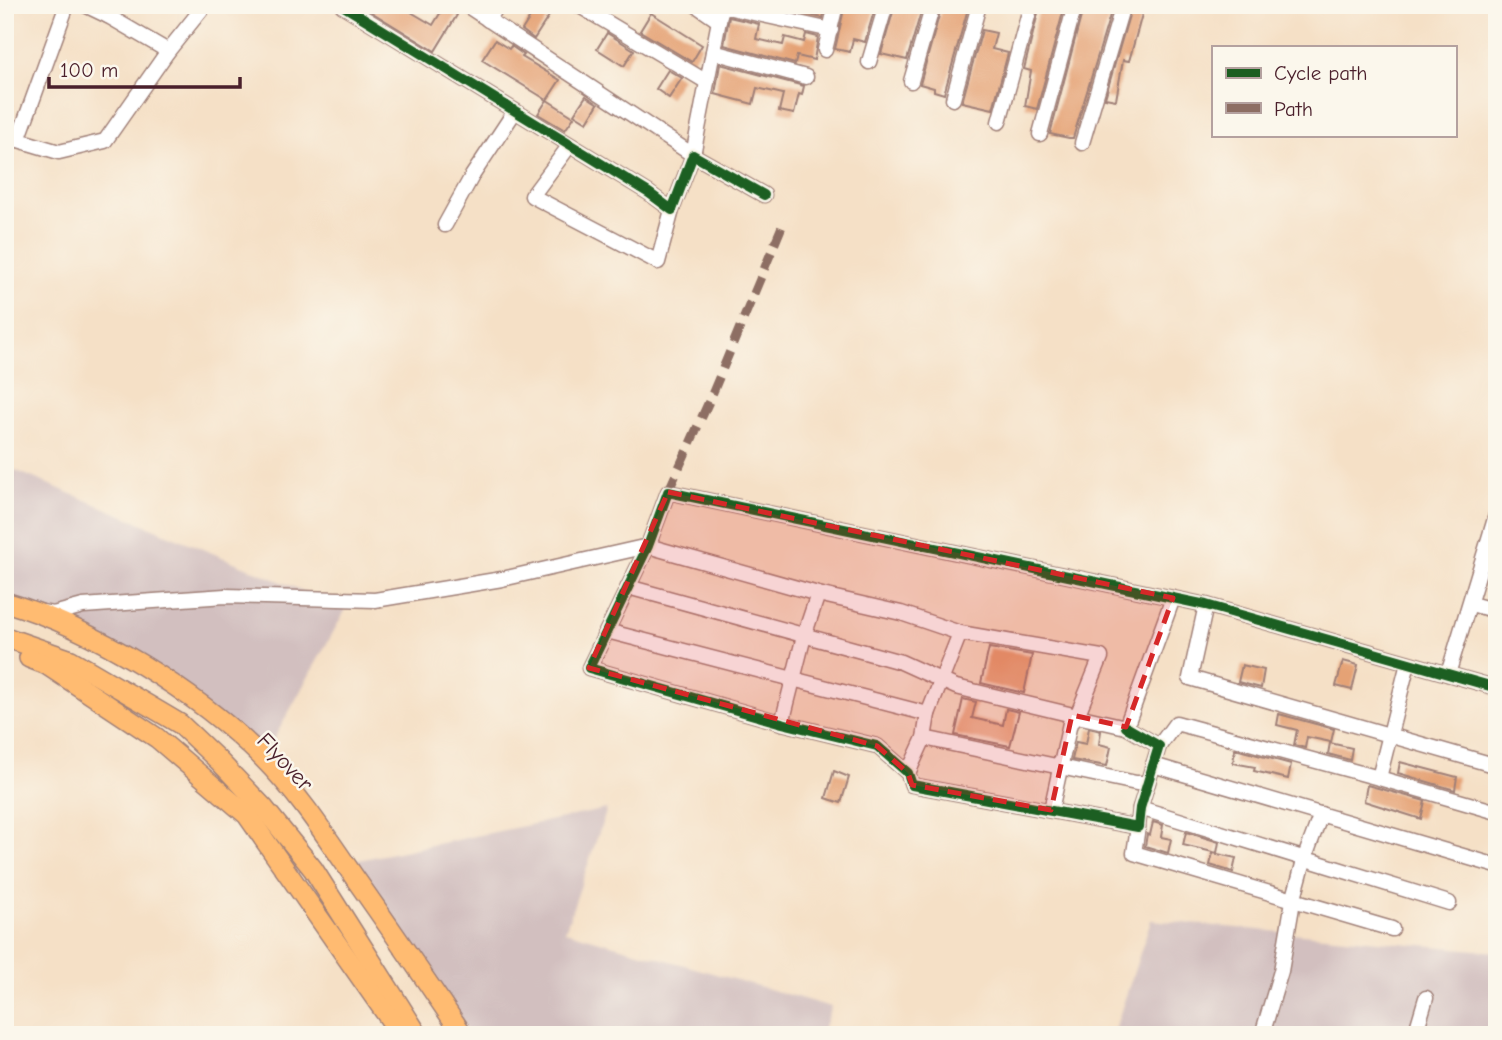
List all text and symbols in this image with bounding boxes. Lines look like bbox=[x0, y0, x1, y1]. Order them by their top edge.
scale bar bbox=[49, 46, 240, 90]
legend bbox=[1212, 46, 1456, 136]
text: 100 m bbox=[60, 58, 118, 82]
text: Cycle path bbox=[1274, 61, 1367, 85]
text: Path bbox=[1274, 97, 1313, 121]
street label: Flyover bbox=[251, 727, 319, 797]

